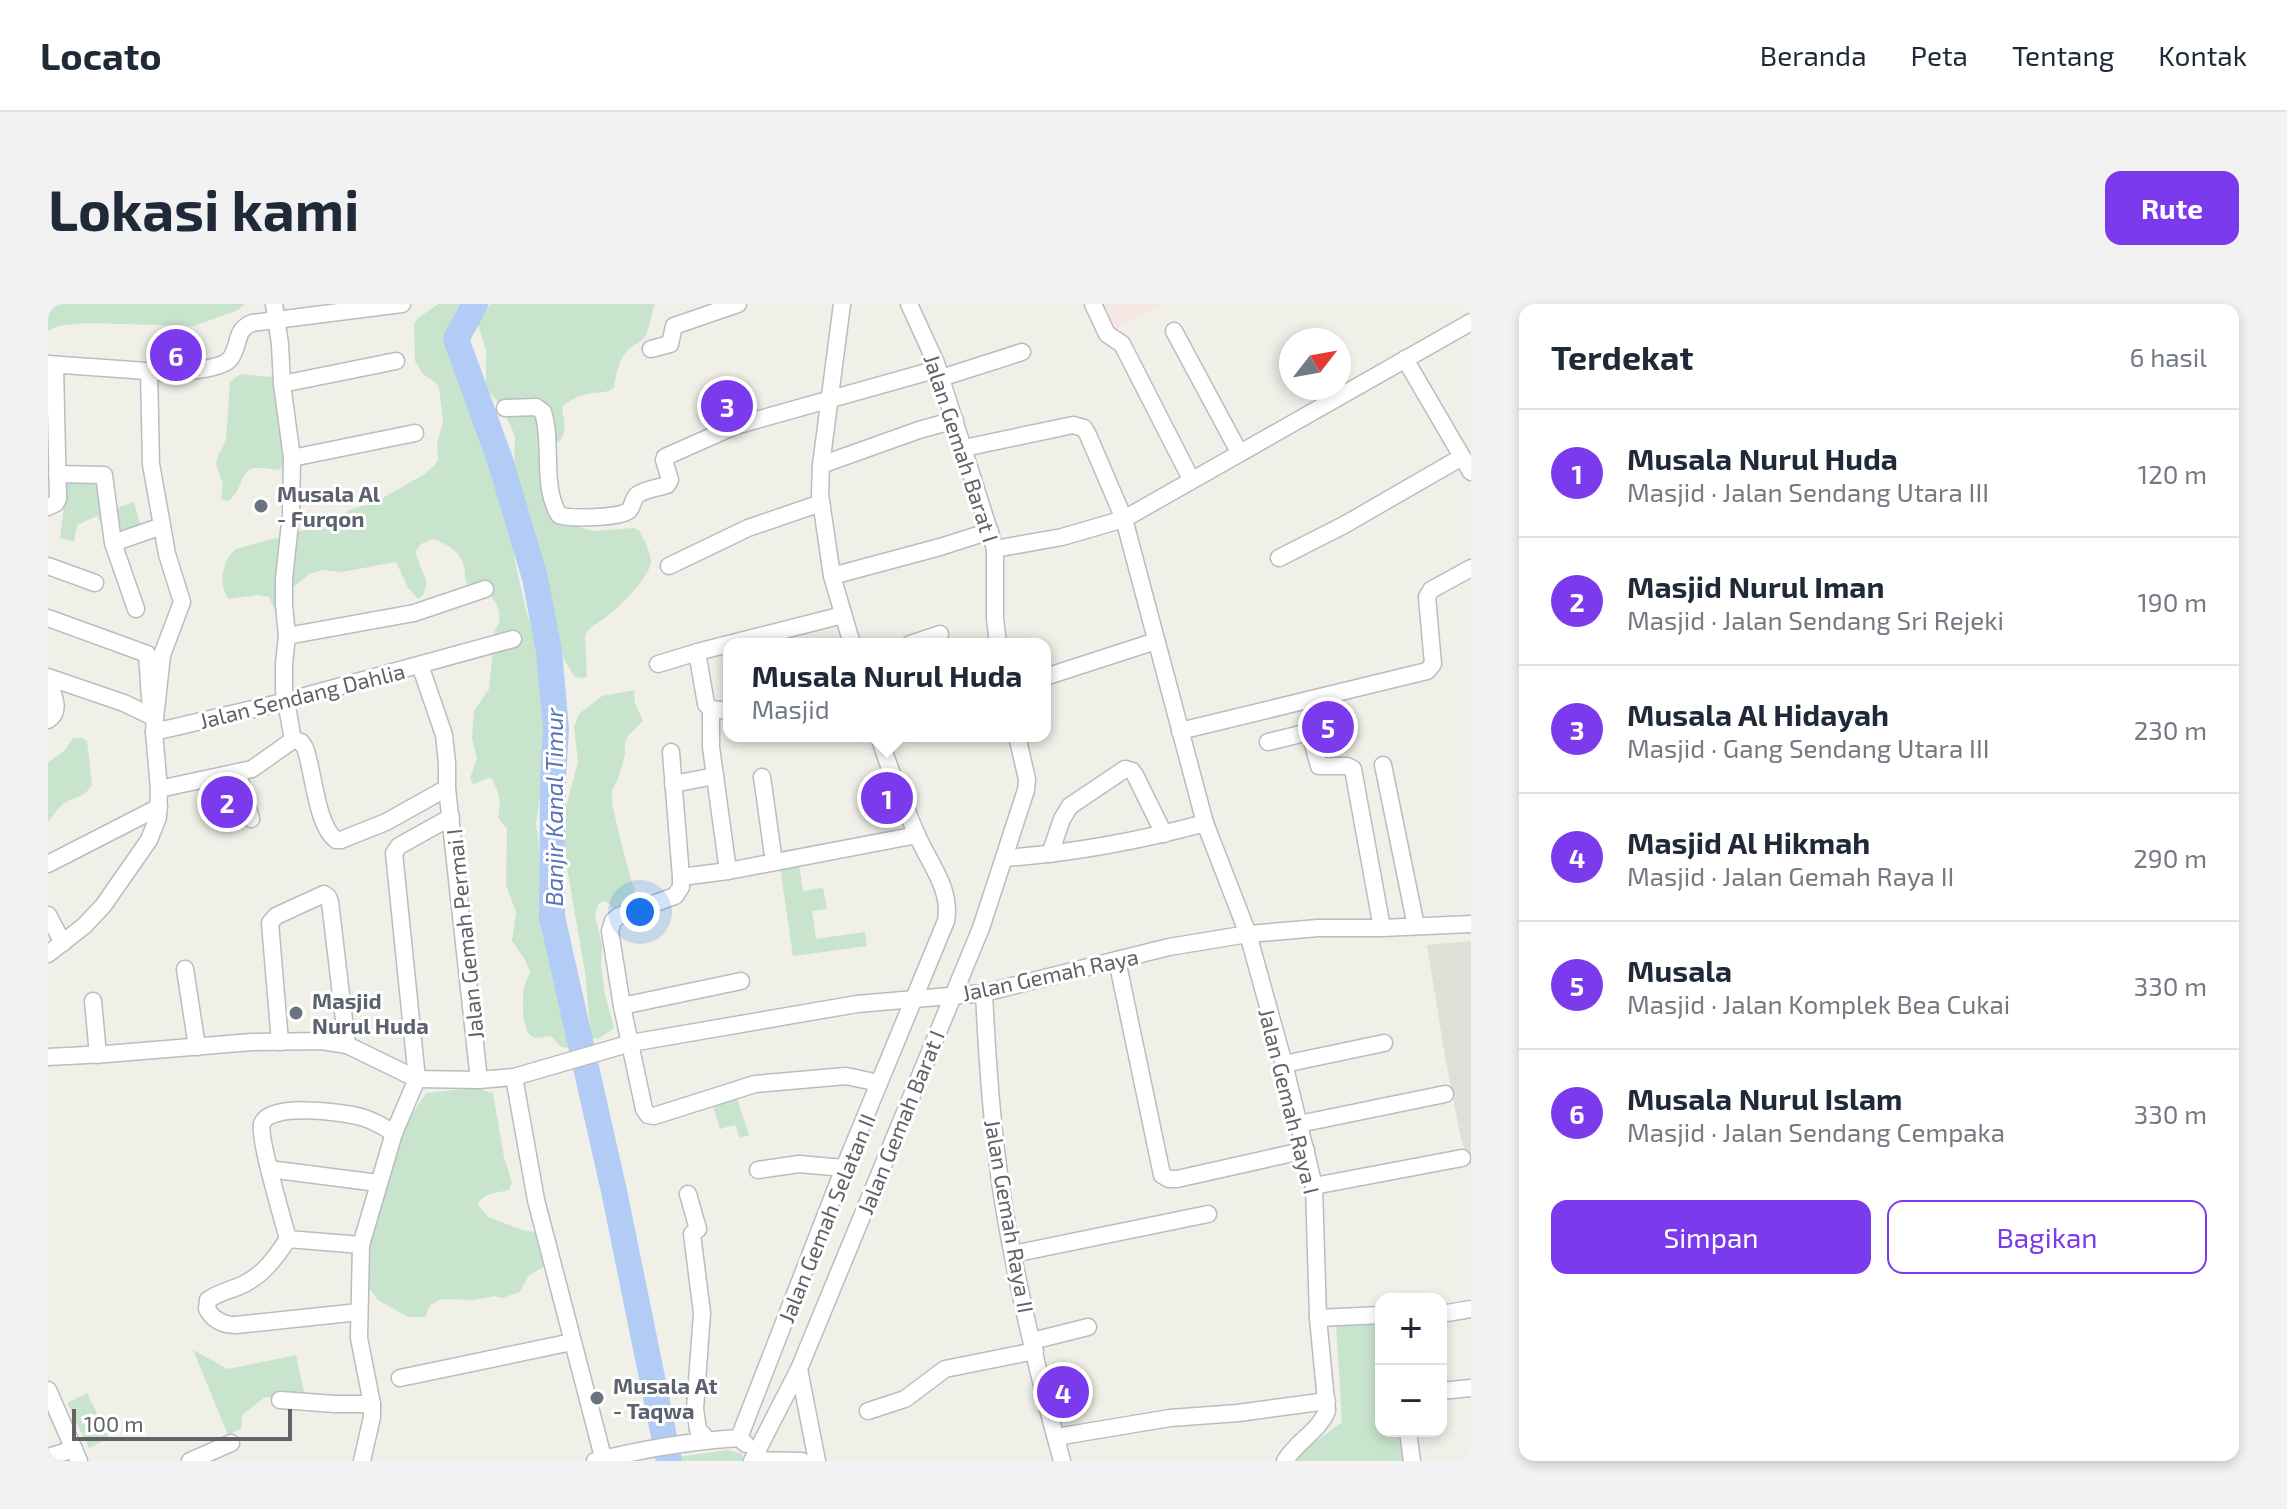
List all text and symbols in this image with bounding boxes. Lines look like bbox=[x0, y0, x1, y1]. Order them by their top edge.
text: Locato bbox=[40, 32, 162, 78]
text: Beranda bbox=[1760, 38, 1867, 72]
text: Peta bbox=[1911, 38, 1968, 72]
text: Tentang bbox=[2012, 38, 2114, 72]
text: Kontak bbox=[2158, 38, 2247, 72]
button: Rute bbox=[2105, 171, 2239, 245]
text: Lokasi kami bbox=[48, 175, 360, 242]
pin: 6 bbox=[150, 325, 202, 385]
north arrow bbox=[1279, 328, 1351, 400]
text: Terdekat bbox=[1551, 336, 1693, 377]
text: 6 hasil bbox=[2130, 341, 2207, 372]
street label: Jalan Gemah Barat I bbox=[919, 351, 1005, 545]
pin: 3 bbox=[701, 376, 753, 436]
text: Musala Nurul Huda bbox=[1627, 440, 1898, 476]
text: 1 bbox=[1571, 458, 1583, 489]
text: 120 m bbox=[2138, 458, 2207, 489]
text: Masjid · Jalan Sendang Utara III bbox=[1627, 476, 1989, 507]
place label: Musala Al - Furqon bbox=[277, 480, 381, 531]
marker: Musala Al - Furqon bbox=[252, 497, 270, 515]
text: Masjid Nurul Iman bbox=[1627, 568, 1885, 604]
text: 2 bbox=[1569, 586, 1585, 617]
text: 190 m bbox=[2138, 586, 2207, 617]
text: Masjid · Jalan Sendang Sri Rejeki bbox=[1627, 604, 2004, 635]
popup bbox=[723, 638, 1051, 742]
street label: Jalan Sendang Dahlia bbox=[196, 657, 408, 733]
text: Musala Nurul Huda bbox=[752, 657, 1022, 693]
text: Masjid bbox=[752, 693, 830, 724]
text: Musala Al Hidayah bbox=[1627, 696, 1889, 732]
pin: 5 bbox=[1302, 697, 1354, 757]
water label: Banjir Kanal Timur bbox=[539, 707, 568, 906]
text: 3 bbox=[1570, 714, 1584, 745]
text: 230 m bbox=[2134, 714, 2207, 745]
text: Masjid · Gang Sendang Utara III bbox=[1627, 732, 1990, 763]
pin: 1 bbox=[861, 768, 913, 828]
pin: 2 bbox=[201, 772, 253, 832]
text: Masjid Al Hikmah bbox=[1627, 824, 1870, 860]
street label: Jalan Gemah Permai I bbox=[440, 827, 488, 1041]
text: 4 bbox=[1569, 842, 1585, 873]
text: 290 m bbox=[2133, 842, 2207, 873]
text: Masjid · Jalan Gemah Raya II bbox=[1627, 860, 1954, 891]
your location bbox=[620, 892, 660, 932]
street label: Jalan Gemah Raya bbox=[959, 943, 1141, 1005]
text: Musala bbox=[1627, 952, 1732, 988]
text: 5 bbox=[1570, 970, 1584, 1001]
text: 330 m bbox=[2134, 970, 2207, 1001]
place label: Masjid Nurul Huda bbox=[312, 987, 429, 1038]
text: Masjid · Jalan Komplek Bea Cukai bbox=[1627, 988, 2010, 1019]
marker: Masjid Nurul Huda bbox=[287, 1004, 305, 1022]
street label: Jalan Gemah Raya I bbox=[1254, 1005, 1326, 1197]
street label: Jalan Gemah Barat I bbox=[851, 1026, 949, 1218]
text: Musala Nurul Islam bbox=[1627, 1080, 1902, 1116]
text: 6 bbox=[1569, 1098, 1585, 1129]
text: 330 m bbox=[2134, 1098, 2207, 1129]
street label: Jalan Gemah Selatan II bbox=[772, 1110, 880, 1326]
text: Masjid · Jalan Sendang Cempaka bbox=[1627, 1116, 2005, 1147]
street label: Jalan Gemah Raya II bbox=[980, 1117, 1040, 1315]
button: Simpan bbox=[1551, 1200, 1871, 1274]
button: Bagikan bbox=[1887, 1200, 2207, 1274]
map controls bbox=[1375, 1293, 1447, 1437]
button: + bbox=[1375, 1293, 1447, 1365]
pin: 4 bbox=[1037, 1362, 1089, 1422]
button: − bbox=[1375, 1365, 1447, 1437]
place label: Musala At - Taqwa bbox=[613, 1372, 717, 1423]
marker: Musala At - Taqwa bbox=[588, 1389, 606, 1407]
scale bar bbox=[72, 1405, 292, 1441]
text: 100 m bbox=[84, 1410, 143, 1436]

